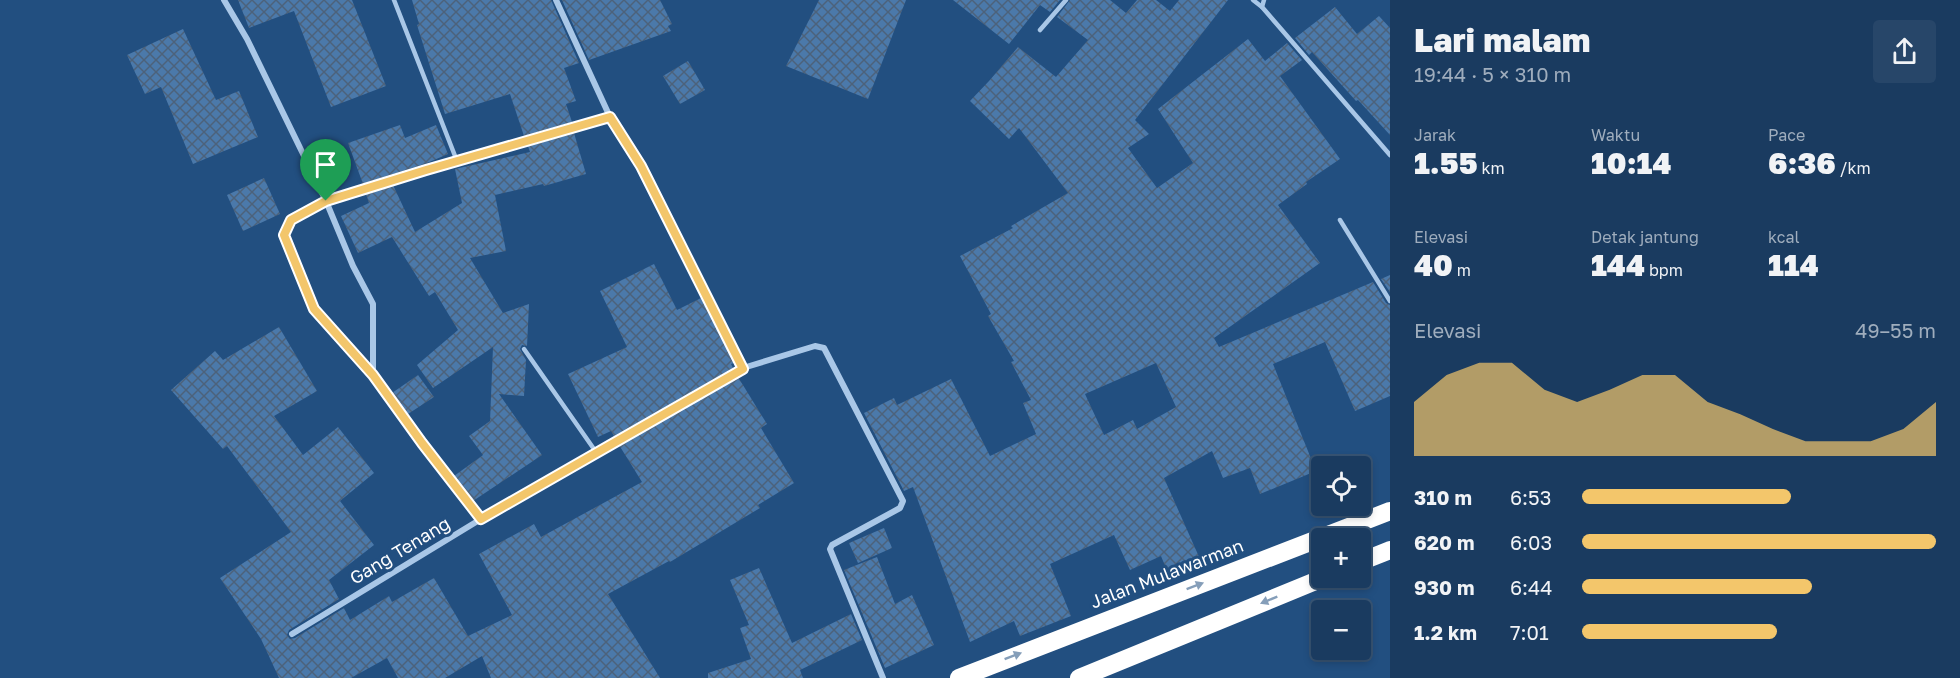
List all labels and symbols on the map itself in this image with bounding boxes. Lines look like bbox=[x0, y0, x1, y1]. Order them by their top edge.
pin bbox=[300, 139, 351, 201]
street label: Gang Tenang bbox=[345, 512, 454, 589]
street label: Jalan Mulawarman bbox=[1087, 534, 1246, 612]
one-way arrow bbox=[1186, 581, 1204, 590]
one-way arrow bbox=[1260, 596, 1278, 605]
one-way arrow bbox=[1004, 651, 1022, 660]

